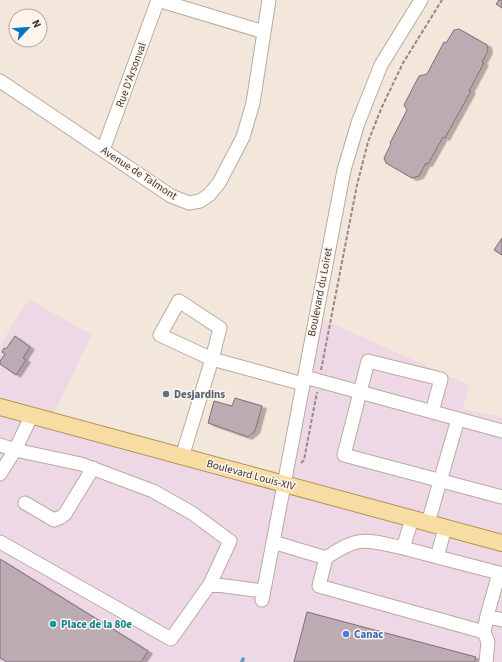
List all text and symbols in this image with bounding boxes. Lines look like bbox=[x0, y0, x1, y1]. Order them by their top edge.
north arrow bbox=[8, 8, 48, 48]
text: N bbox=[28, 17, 45, 30]
street label: Rue D'Arsonval bbox=[112, 40, 150, 110]
street label: Avenue de Talmont bbox=[98, 143, 180, 203]
street label: Boulevard du Loiret bbox=[304, 246, 336, 338]
place label: Desjardins bbox=[174, 387, 225, 402]
marker: Desjardins bbox=[161, 389, 171, 399]
street label: Boulevard Louis-XIV bbox=[205, 456, 297, 494]
place label: Place de la 80e bbox=[61, 617, 132, 632]
marker: Place de la 80e bbox=[48, 619, 58, 629]
place label: Canac bbox=[354, 627, 383, 642]
marker: Canac bbox=[341, 629, 351, 639]

